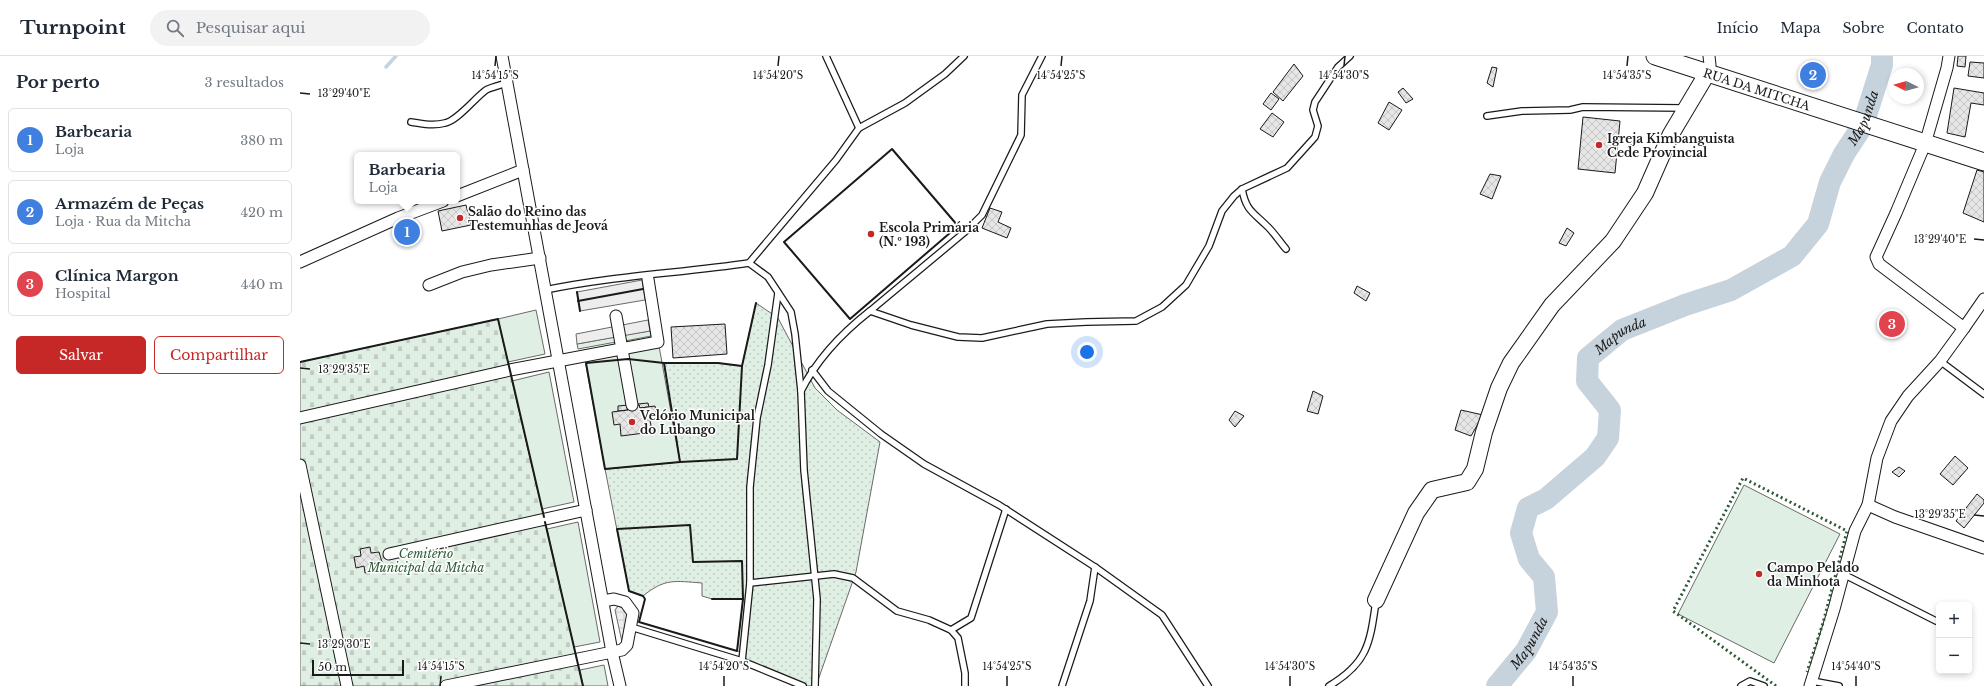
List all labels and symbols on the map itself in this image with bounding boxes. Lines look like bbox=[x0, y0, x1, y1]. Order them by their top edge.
pin: 2 bbox=[1800, 60, 1826, 90]
street label: RUA DA MITCHA bbox=[1702, 65, 1813, 113]
north arrow bbox=[1888, 68, 1924, 104]
text: 14°54'15"S bbox=[471, 69, 519, 82]
text: 14°54'20"S bbox=[753, 69, 803, 82]
text: 14°54'25"S bbox=[1037, 69, 1085, 82]
text: 14°54'30"S bbox=[1319, 69, 1369, 82]
text: 14°54'35"S bbox=[1603, 69, 1651, 82]
text: 13°29'40"E bbox=[318, 87, 370, 100]
water label: Mapunda bbox=[1843, 88, 1882, 149]
place label: Igreja Kimbanguista Cede Provincial bbox=[1607, 131, 1735, 160]
marker: Igreja Kimbanguista Cede Provincial bbox=[1594, 140, 1604, 150]
place label: Salão do Reino das Testemunhas de Jeová bbox=[468, 204, 608, 233]
marker: Salão do Reino das Testemunhas de Jeová bbox=[455, 213, 465, 223]
pin: 1 bbox=[394, 217, 420, 247]
place label: Escola Primária (N.º 193) bbox=[879, 220, 979, 249]
marker: Escola Primária (N.º 193) bbox=[866, 229, 876, 239]
text: 13°29'40"E bbox=[1914, 233, 1966, 246]
pin: 3 bbox=[1879, 309, 1905, 339]
water label: Mapunda bbox=[1590, 313, 1648, 359]
your location bbox=[1077, 342, 1097, 362]
text: 13°29'35"E bbox=[318, 363, 370, 376]
place label: Velório Municipal do Lubango bbox=[639, 408, 756, 437]
marker: Velório Municipal do Lubango bbox=[627, 417, 637, 427]
text: 13°29'35"E bbox=[1914, 508, 1966, 521]
park label: Cemitério Municipal da Mitcha bbox=[367, 546, 484, 575]
place label: Campo Pelado da Minhota bbox=[1767, 560, 1859, 589]
marker: Campo Pelado da Minhota bbox=[1754, 569, 1764, 579]
water label: Mapunda bbox=[1506, 614, 1551, 673]
text: 13°29'30"E bbox=[317, 638, 371, 651]
scale bar bbox=[312, 658, 404, 677]
text: 14°54'15"S bbox=[417, 660, 465, 673]
text: 14°54'20"S bbox=[699, 660, 749, 673]
text: 14°54'25"S bbox=[983, 660, 1031, 673]
text: 14°54'30"S bbox=[1265, 660, 1315, 673]
text: 14°54'35"S bbox=[1549, 660, 1597, 673]
text: 14°54'40"S bbox=[1831, 660, 1881, 673]

